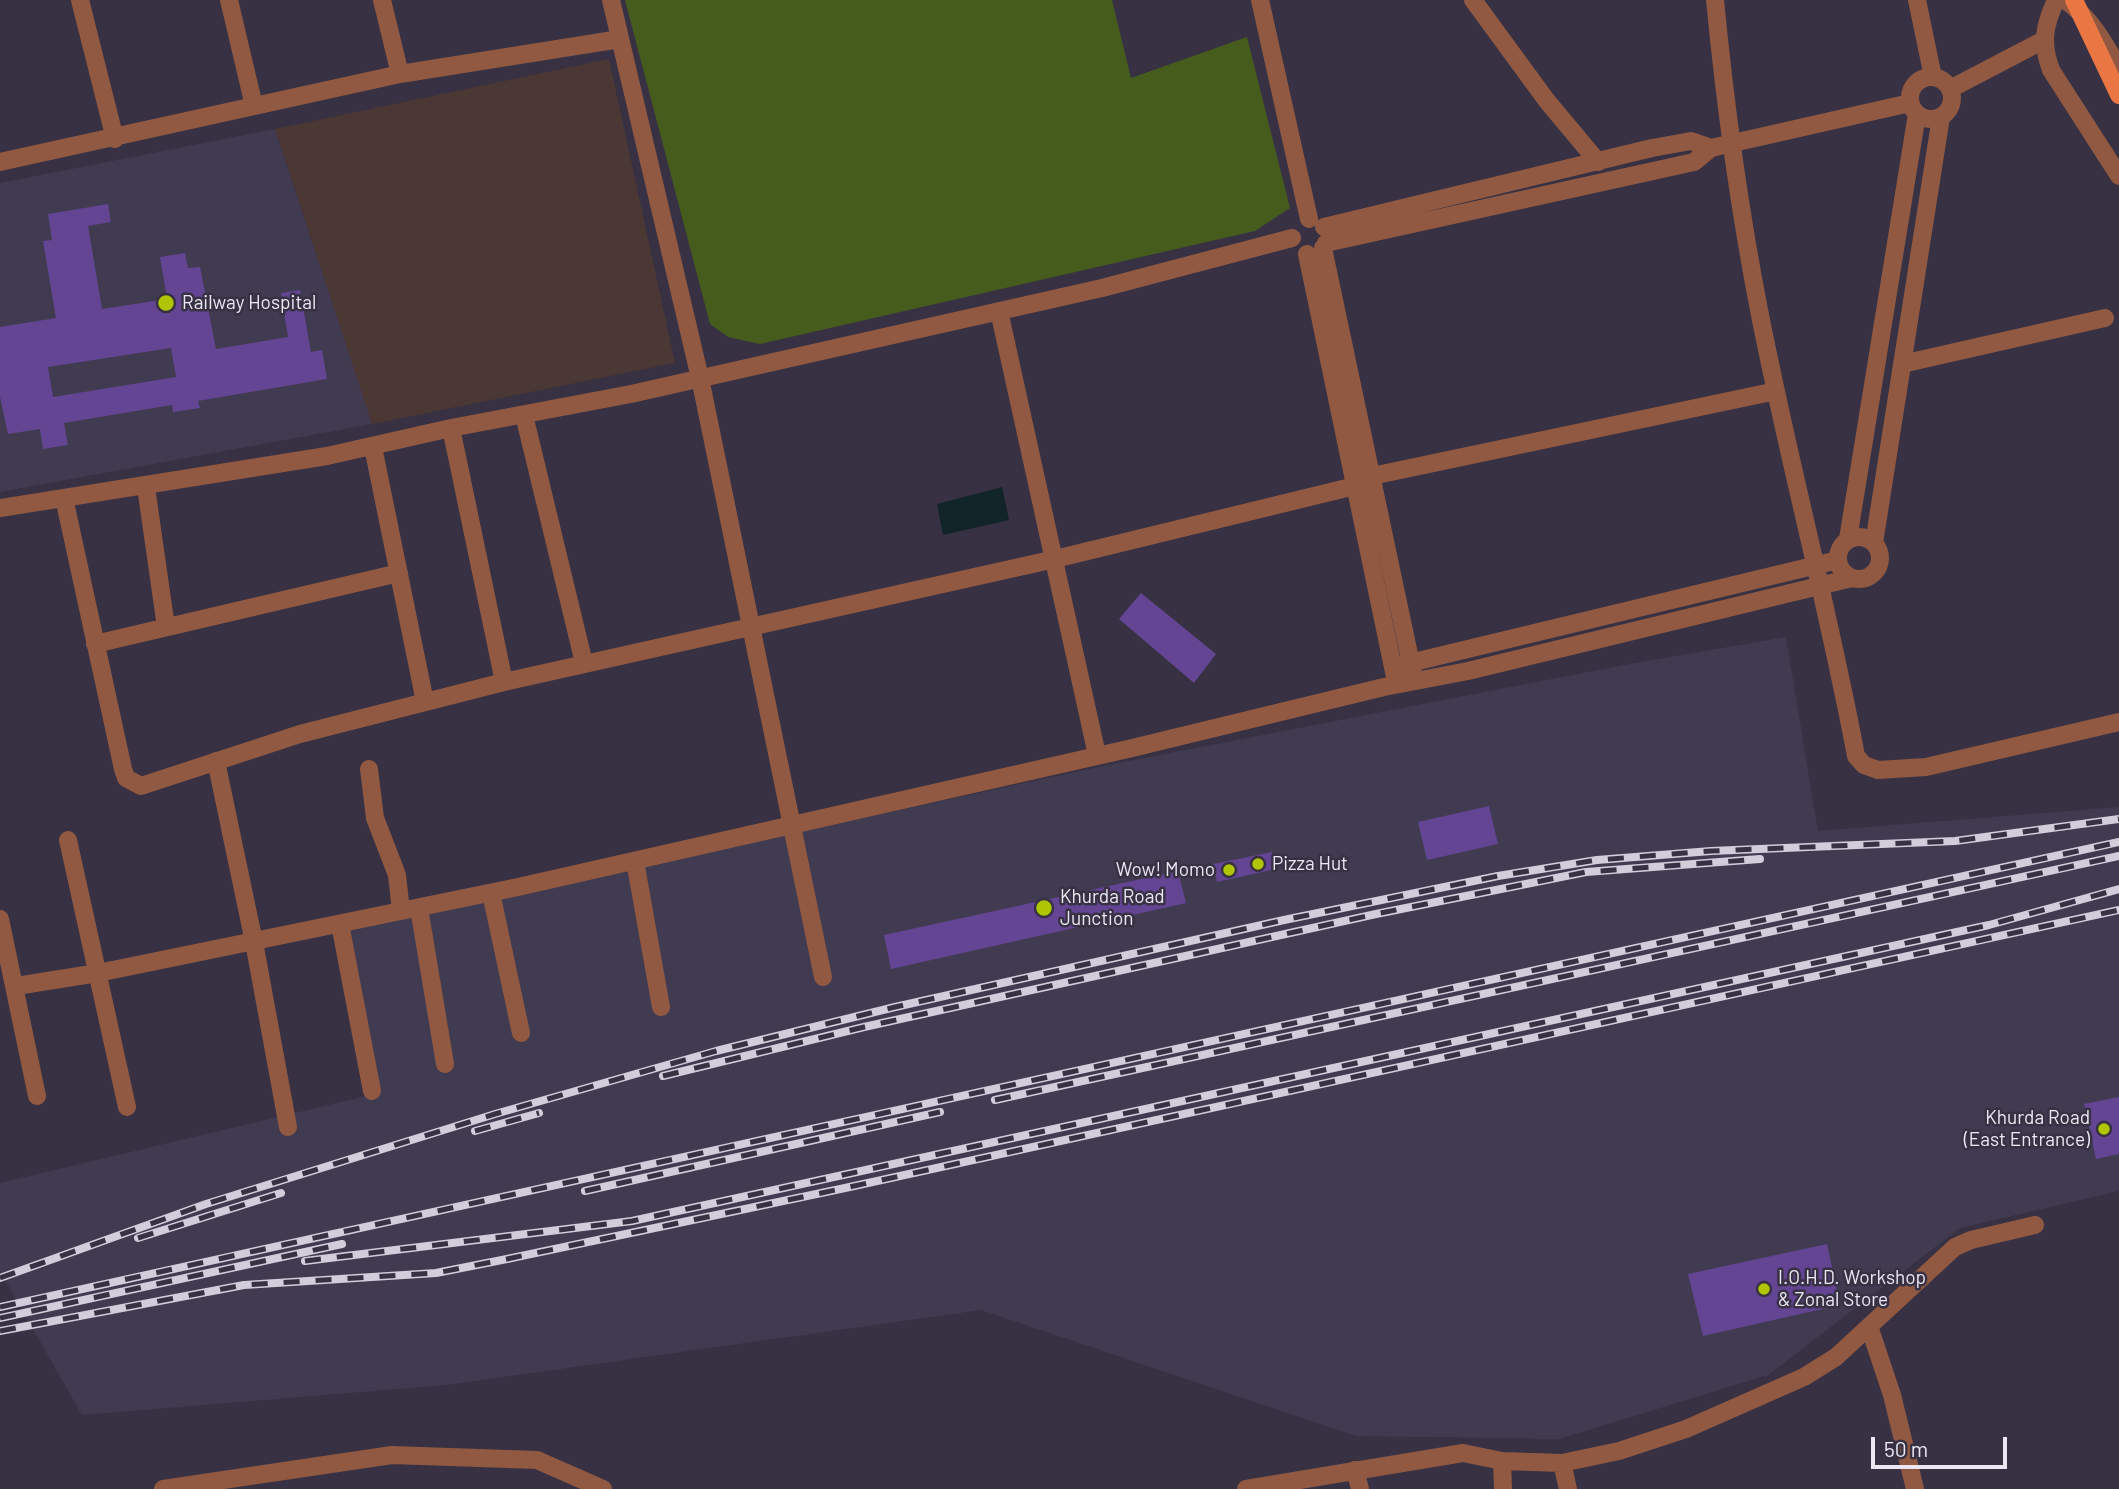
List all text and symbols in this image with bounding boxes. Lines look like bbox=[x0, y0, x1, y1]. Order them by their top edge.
place label: Railway Hospital bbox=[182, 292, 316, 314]
marker: Railway Hospital bbox=[156, 293, 176, 313]
place label: Pizza Hut bbox=[1272, 853, 1348, 875]
marker: Pizza Hut bbox=[1250, 856, 1266, 872]
place label: Wow! Momo bbox=[1116, 859, 1215, 881]
marker: Wow! Momo bbox=[1221, 862, 1237, 878]
place label: Khurda Road Junction bbox=[1060, 886, 1165, 930]
marker: Khurda Road Junction bbox=[1034, 898, 1054, 918]
place label: Khurda Road (East Entrance) bbox=[1964, 1107, 2090, 1151]
marker: Khurda Road (East Entrance) bbox=[2096, 1121, 2112, 1137]
place label: I.O.H.D. Workshop & Zonal Store bbox=[1778, 1267, 1926, 1311]
marker: I.O.H.D. Workshop & Zonal Store bbox=[1756, 1281, 1772, 1297]
scale bar bbox=[1874, 1422, 2010, 1466]
text: 50 m bbox=[1884, 1436, 1928, 1461]

